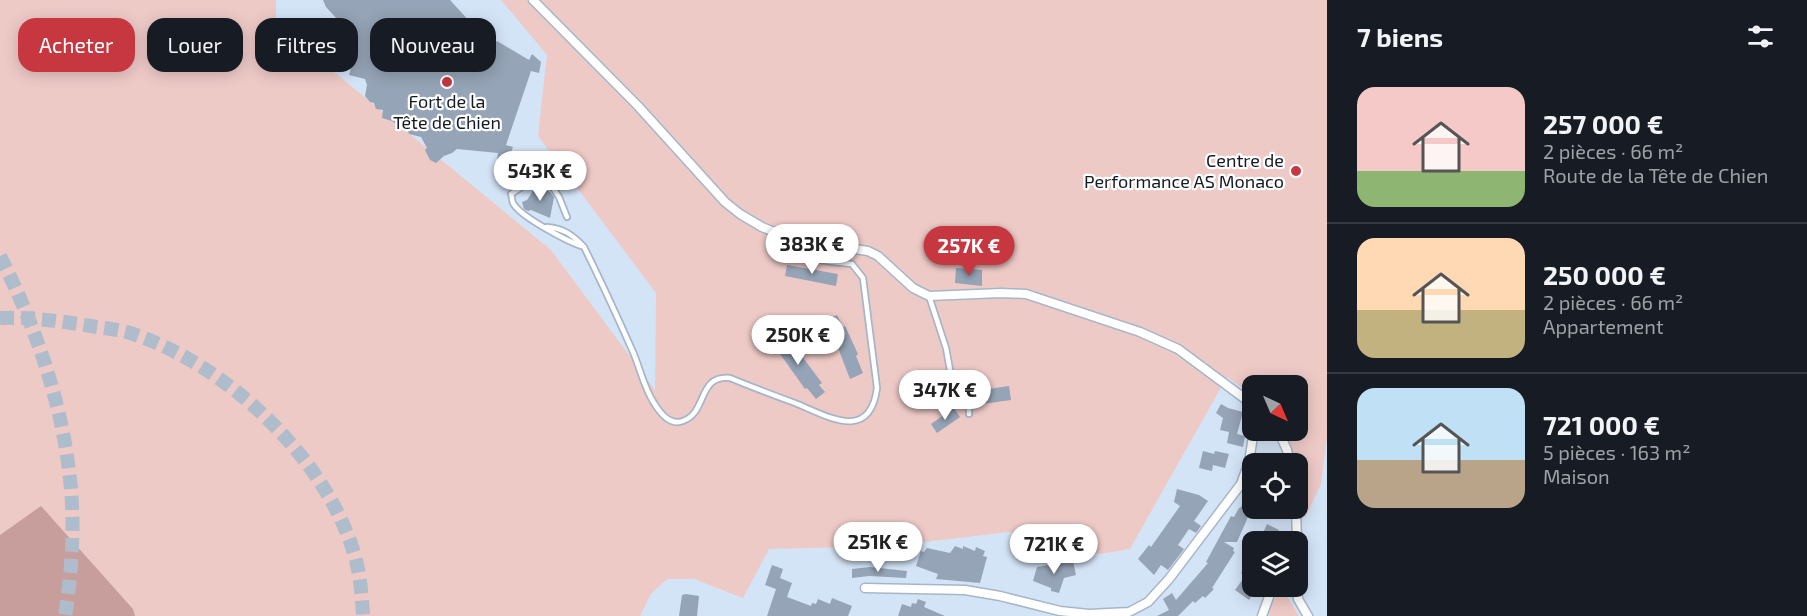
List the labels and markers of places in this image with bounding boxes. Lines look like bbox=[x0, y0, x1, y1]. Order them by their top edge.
marker: Fort de la Tête de Chien bbox=[440, 75, 454, 89]
place label: Fort de la Tête de Chien bbox=[393, 90, 501, 133]
place label: Centre de Performance AS Monaco bbox=[1084, 149, 1284, 192]
pin: 543K € bbox=[491, 151, 589, 202]
marker: Centre de Performance AS Monaco bbox=[1289, 164, 1303, 178]
pin: 383K € bbox=[763, 224, 861, 275]
pin: 257K € bbox=[920, 226, 1018, 277]
pin: 250K € bbox=[749, 315, 847, 366]
pin: 347K € bbox=[896, 370, 994, 421]
pin: 251K € bbox=[829, 522, 927, 573]
pin: 721K € bbox=[1005, 524, 1103, 575]

